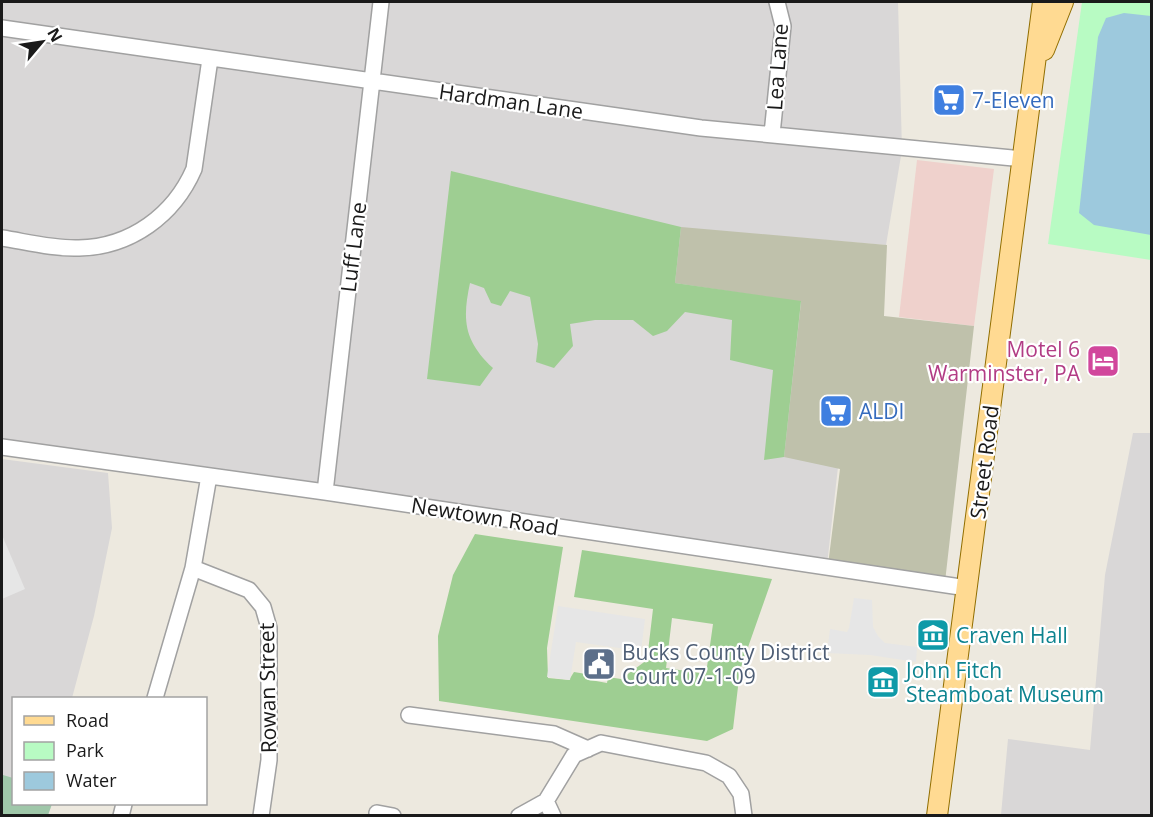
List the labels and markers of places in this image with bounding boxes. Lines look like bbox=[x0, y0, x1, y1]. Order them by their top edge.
supermarket icon: 7-Eleven bbox=[931, 82, 967, 118]
place label: 7-Eleven bbox=[972, 86, 1055, 114]
place label: Motel 6 Warminster, PA bbox=[928, 335, 1081, 387]
hotel icon: Motel 6 Warminster, PA bbox=[1085, 343, 1121, 379]
supermarket icon: ALDI bbox=[818, 393, 854, 429]
place label: ALDI bbox=[859, 397, 904, 425]
museum icon: Craven Hall bbox=[915, 617, 951, 653]
place label: Craven Hall bbox=[956, 621, 1068, 649]
place label: Bucks County District Court 07-1-09 bbox=[622, 638, 830, 690]
public building icon: Bucks County District Court 07-1-09 bbox=[581, 646, 617, 682]
place label: John Fitch Steamboat Museum bbox=[904, 656, 1104, 708]
museum icon: John Fitch Steamboat Museum bbox=[865, 664, 901, 700]

